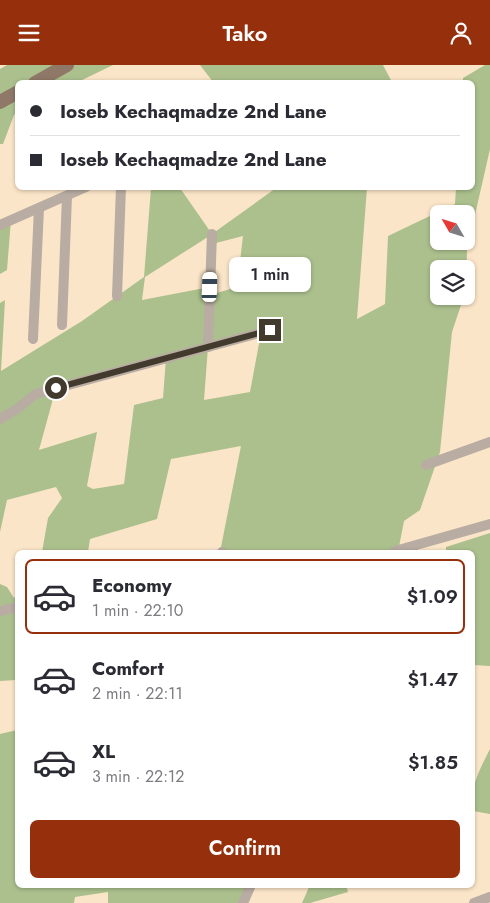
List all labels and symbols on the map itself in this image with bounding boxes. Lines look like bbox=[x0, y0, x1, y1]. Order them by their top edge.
north arrow bbox=[430, 205, 475, 250]
callout: 1 min bbox=[229, 257, 311, 293]
car bbox=[201, 272, 218, 302]
route end bbox=[259, 319, 281, 341]
route start bbox=[45, 377, 67, 399]

